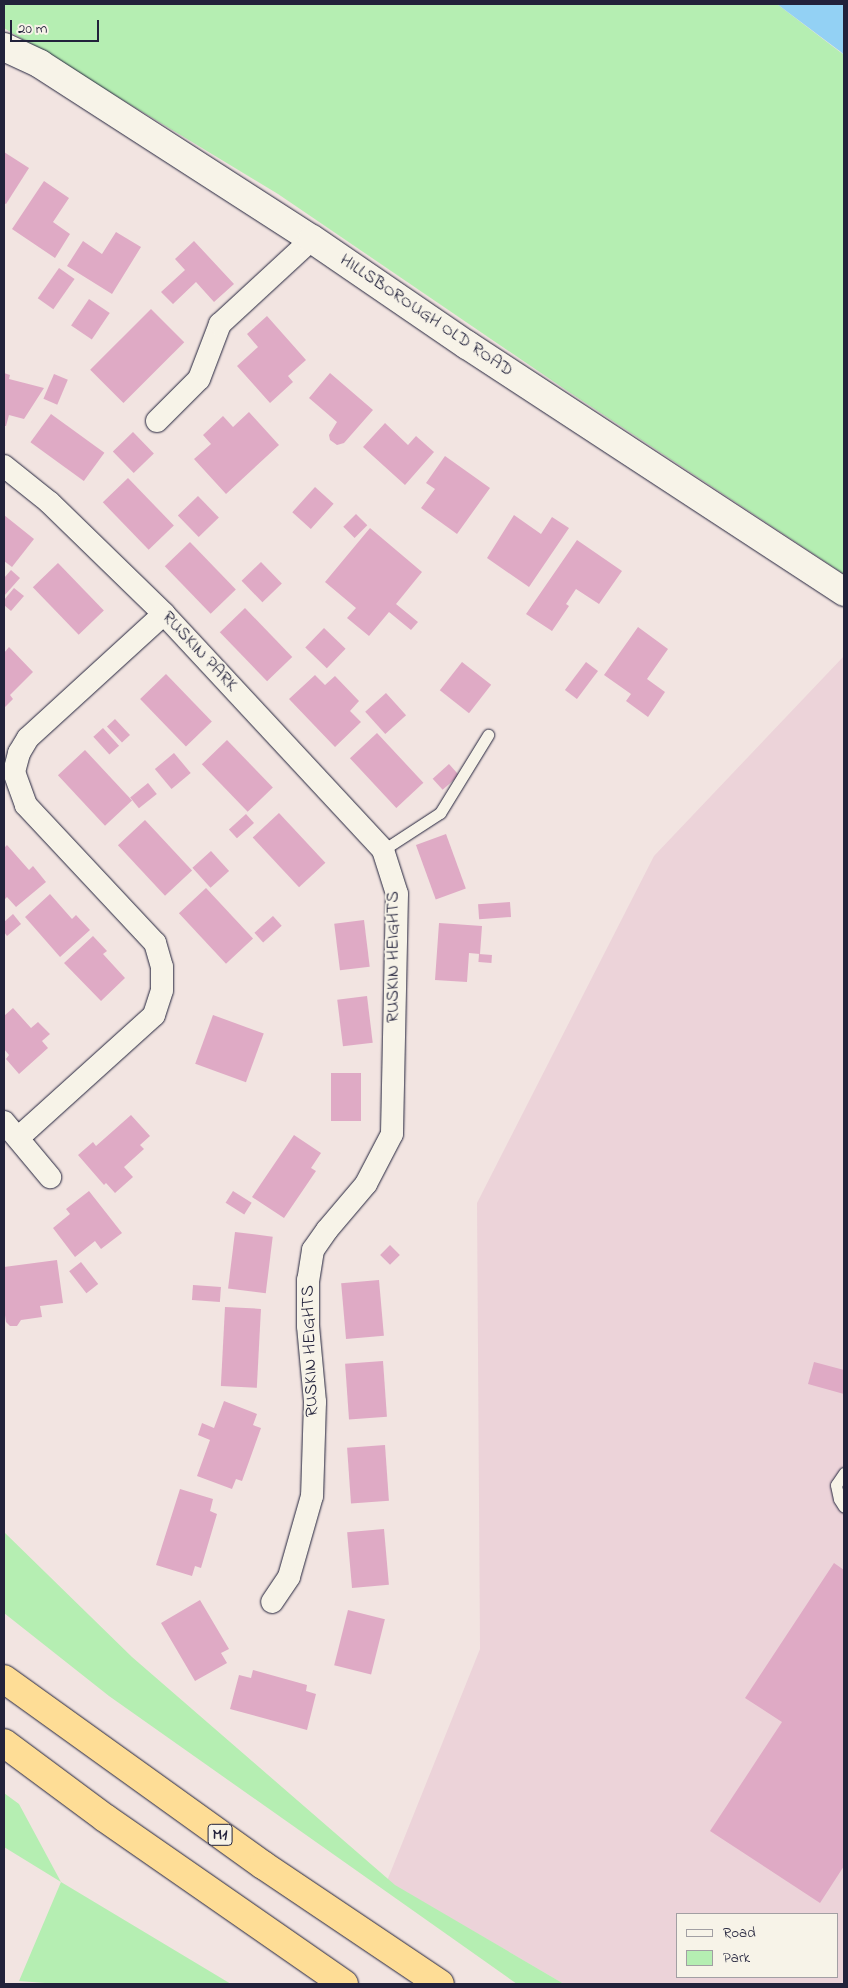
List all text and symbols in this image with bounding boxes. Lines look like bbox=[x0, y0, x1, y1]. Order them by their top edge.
scale bar bbox=[12, 10, 101, 42]
text: 20 m bbox=[18, 18, 47, 40]
street label: HILLSBOROUGH OLD ROAD bbox=[335, 250, 517, 382]
street label: RUSKIN PARK bbox=[156, 607, 242, 697]
street label: RUSKIN HEIGHTS bbox=[383, 891, 405, 1023]
street label: RUSKIN HEIGHTS bbox=[298, 1285, 324, 1417]
road number: M1 bbox=[208, 1822, 232, 1848]
legend bbox=[676, 1913, 838, 1978]
text: Road bbox=[723, 1922, 756, 1944]
text: Park bbox=[723, 1947, 750, 1969]

